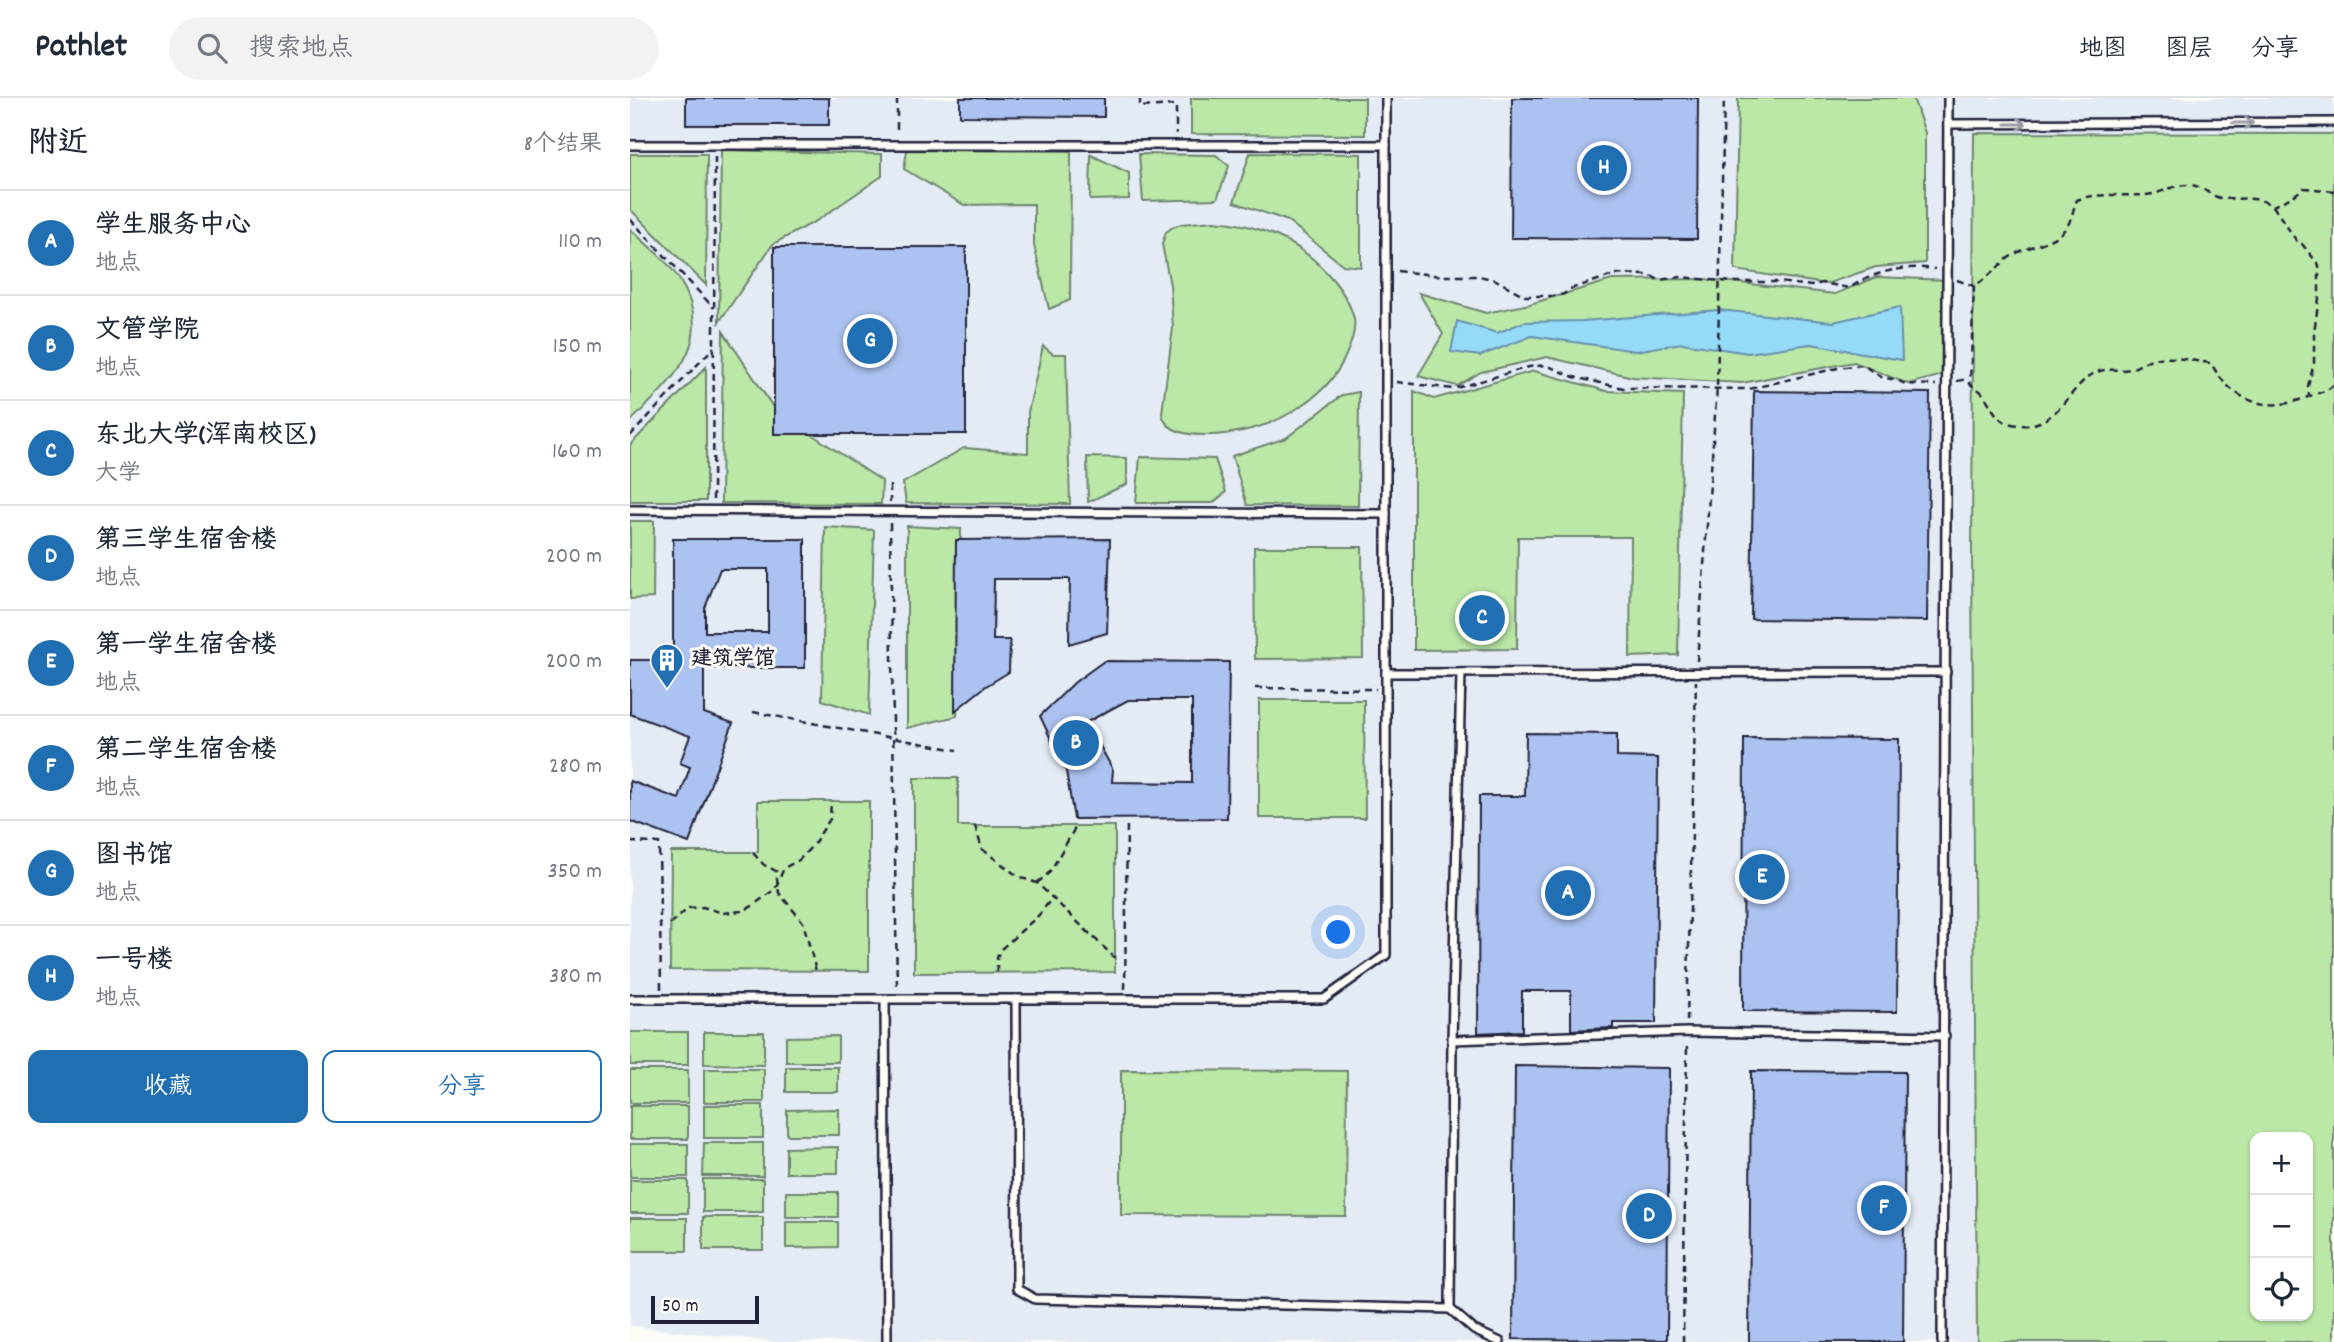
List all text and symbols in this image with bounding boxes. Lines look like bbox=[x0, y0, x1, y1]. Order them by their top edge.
search box bbox=[169, 17, 659, 80]
text: Pathlet bbox=[35, 25, 127, 72]
icon: search bbox=[193, 29, 231, 67]
text: 搜索地点 bbox=[249, 31, 353, 68]
text: 地图 bbox=[2079, 33, 2127, 67]
text: 图层 bbox=[2165, 33, 2213, 67]
text: 分享 bbox=[2251, 33, 2299, 67]
one-way arrow bbox=[2232, 116, 2255, 130]
one-way arrow bbox=[2004, 117, 2027, 131]
text: 附近 bbox=[28, 124, 88, 167]
text: 8个结果 bbox=[524, 129, 602, 162]
pin: H bbox=[1581, 142, 1627, 194]
text: 学生服务中心 bbox=[95, 208, 251, 245]
text: A bbox=[45, 226, 57, 259]
text: 110 m bbox=[558, 226, 602, 259]
text: 地点 bbox=[95, 248, 141, 281]
text: 文管学院 bbox=[95, 313, 199, 350]
pin: G bbox=[847, 315, 893, 367]
text: B bbox=[46, 331, 56, 364]
text: 150 m bbox=[553, 331, 602, 364]
text: 地点 bbox=[95, 353, 141, 386]
text: 东北大学(浑南校区) bbox=[95, 418, 316, 455]
text: C bbox=[45, 436, 57, 469]
text: 160 m bbox=[552, 436, 602, 469]
text: 大学 bbox=[95, 458, 141, 491]
text: 第三学生宿舍楼 bbox=[95, 523, 277, 560]
text: D bbox=[45, 541, 57, 574]
text: 200 m bbox=[546, 541, 602, 574]
text: 地点 bbox=[95, 563, 141, 596]
pin: C bbox=[1459, 592, 1505, 644]
text: 第一学生宿舍楼 bbox=[95, 628, 277, 665]
building icon: 建筑学馆 bbox=[648, 641, 686, 690]
place label: 建筑学馆 bbox=[691, 645, 775, 675]
text: E bbox=[46, 646, 56, 679]
text: 200 m bbox=[546, 646, 602, 679]
text: 地点 bbox=[95, 668, 141, 701]
pin: B bbox=[1053, 717, 1099, 769]
text: 第二学生宿舍楼 bbox=[95, 733, 277, 770]
text: F bbox=[46, 751, 56, 784]
text: 280 m bbox=[549, 751, 602, 784]
text: 地点 bbox=[95, 773, 141, 806]
text: 图书馆 bbox=[95, 838, 173, 875]
pin: E bbox=[1739, 851, 1785, 903]
text: G bbox=[45, 856, 57, 889]
text: 350 m bbox=[548, 856, 602, 889]
pin: A bbox=[1545, 867, 1591, 919]
text: 地点 bbox=[95, 878, 141, 911]
your location bbox=[1321, 915, 1355, 949]
text: 一号楼 bbox=[95, 943, 173, 980]
text: H bbox=[45, 961, 57, 994]
text: 380 m bbox=[549, 961, 602, 994]
text: 地点 bbox=[95, 983, 141, 1016]
button: 收藏 bbox=[28, 1050, 308, 1123]
button: 分享 bbox=[322, 1050, 602, 1123]
map controls bbox=[2250, 1132, 2313, 1321]
button: + bbox=[2250, 1132, 2313, 1195]
pin: F bbox=[1861, 1182, 1907, 1234]
pin: D bbox=[1626, 1190, 1672, 1242]
button: − bbox=[2250, 1195, 2313, 1258]
button: locate bbox=[2250, 1258, 2313, 1321]
scale bar bbox=[651, 1293, 760, 1325]
text: 50 m bbox=[662, 1294, 699, 1321]

